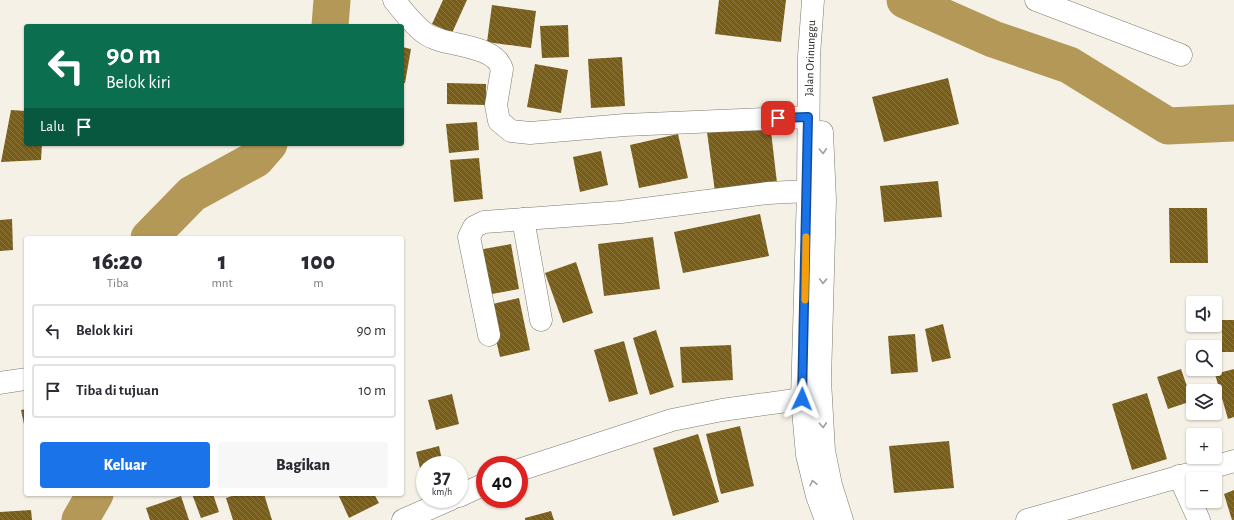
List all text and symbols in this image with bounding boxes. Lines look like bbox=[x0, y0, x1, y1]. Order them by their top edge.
street label: Jalan Orinunggu bbox=[803, 20, 817, 96]
icon: left bbox=[40, 40, 92, 92]
text: 90 m bbox=[106, 41, 161, 69]
text: Belok kiri bbox=[106, 74, 171, 92]
pin bbox=[761, 101, 795, 135]
icon: arrive bbox=[767, 107, 789, 129]
icon: arrive bbox=[73, 116, 95, 138]
text: Lalu bbox=[40, 119, 65, 134]
one-way arrow bbox=[819, 148, 827, 154]
text: 16:20 bbox=[93, 250, 143, 274]
text: 1 bbox=[218, 250, 227, 274]
text: 100 bbox=[302, 250, 335, 274]
text: Tiba bbox=[107, 277, 129, 290]
text: mnt bbox=[212, 277, 233, 290]
text: m bbox=[313, 277, 324, 290]
one-way arrow bbox=[819, 278, 827, 284]
map controls bbox=[1186, 296, 1222, 508]
button: sound bbox=[1186, 296, 1222, 332]
icon: left bbox=[42, 320, 64, 342]
text: Belok kiri bbox=[76, 323, 133, 338]
text: 90 m bbox=[357, 323, 386, 338]
button: search bbox=[1186, 340, 1222, 376]
position arrow bbox=[781, 378, 823, 420]
icon: arrive bbox=[42, 380, 64, 402]
text: Tiba di tujuan bbox=[76, 383, 159, 398]
text: 10 m bbox=[358, 383, 386, 398]
button: layers bbox=[1186, 384, 1222, 420]
one-way arrow bbox=[818, 422, 827, 428]
button: + bbox=[1186, 428, 1222, 464]
button: Keluar bbox=[40, 442, 210, 488]
button: Bagikan bbox=[218, 442, 388, 488]
speed limit sign: 40 bbox=[476, 456, 528, 508]
text: 37 bbox=[433, 467, 451, 487]
button: − bbox=[1186, 472, 1222, 508]
one-way arrow bbox=[810, 480, 818, 486]
text: km/h bbox=[432, 487, 452, 497]

